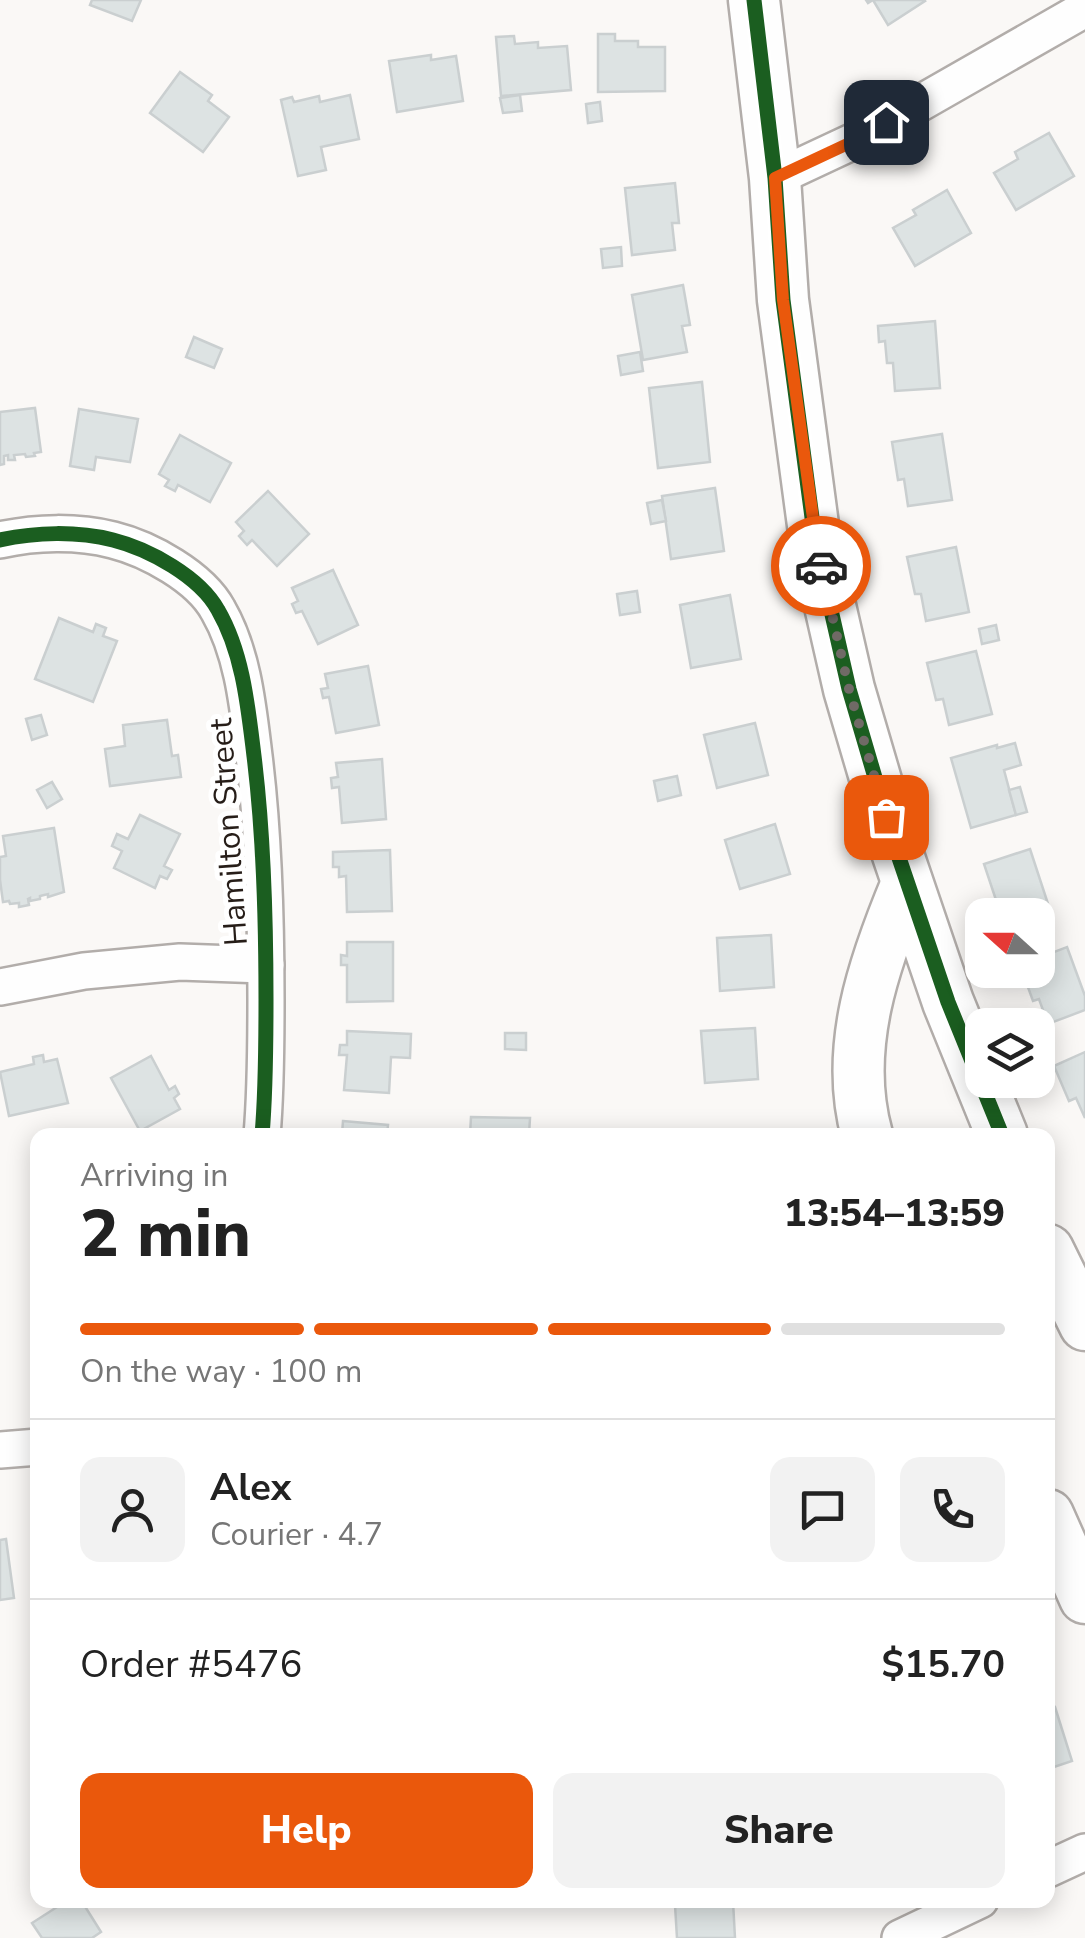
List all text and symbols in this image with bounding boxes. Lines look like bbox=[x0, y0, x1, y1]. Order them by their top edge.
pin bbox=[844, 80, 929, 165]
icon: home bbox=[859, 95, 914, 150]
courier bbox=[771, 516, 871, 616]
icon: car bbox=[794, 539, 849, 594]
street label: Hamilton Street bbox=[199, 716, 258, 947]
pin bbox=[844, 775, 929, 860]
icon: bag bbox=[859, 790, 914, 845]
north arrow bbox=[965, 898, 1055, 988]
map controls bbox=[965, 898, 1055, 1098]
button: layers bbox=[965, 1008, 1055, 1098]
text: Arriving in bbox=[80, 1154, 228, 1197]
text: 13:54–13:59 bbox=[784, 1188, 1005, 1239]
text: 2 min bbox=[80, 1190, 251, 1279]
text: On the way · 100 m bbox=[80, 1350, 362, 1393]
button: person bbox=[80, 1457, 185, 1562]
button: chat bbox=[770, 1457, 875, 1562]
button: phone bbox=[900, 1457, 1005, 1562]
text: Alex bbox=[210, 1462, 291, 1513]
text: Courier · 4.7 bbox=[210, 1513, 383, 1556]
text: Order #5476 bbox=[80, 1639, 302, 1690]
text: $15.70 bbox=[882, 1639, 1005, 1690]
button: Help bbox=[80, 1773, 533, 1888]
button: Share bbox=[553, 1773, 1005, 1888]

